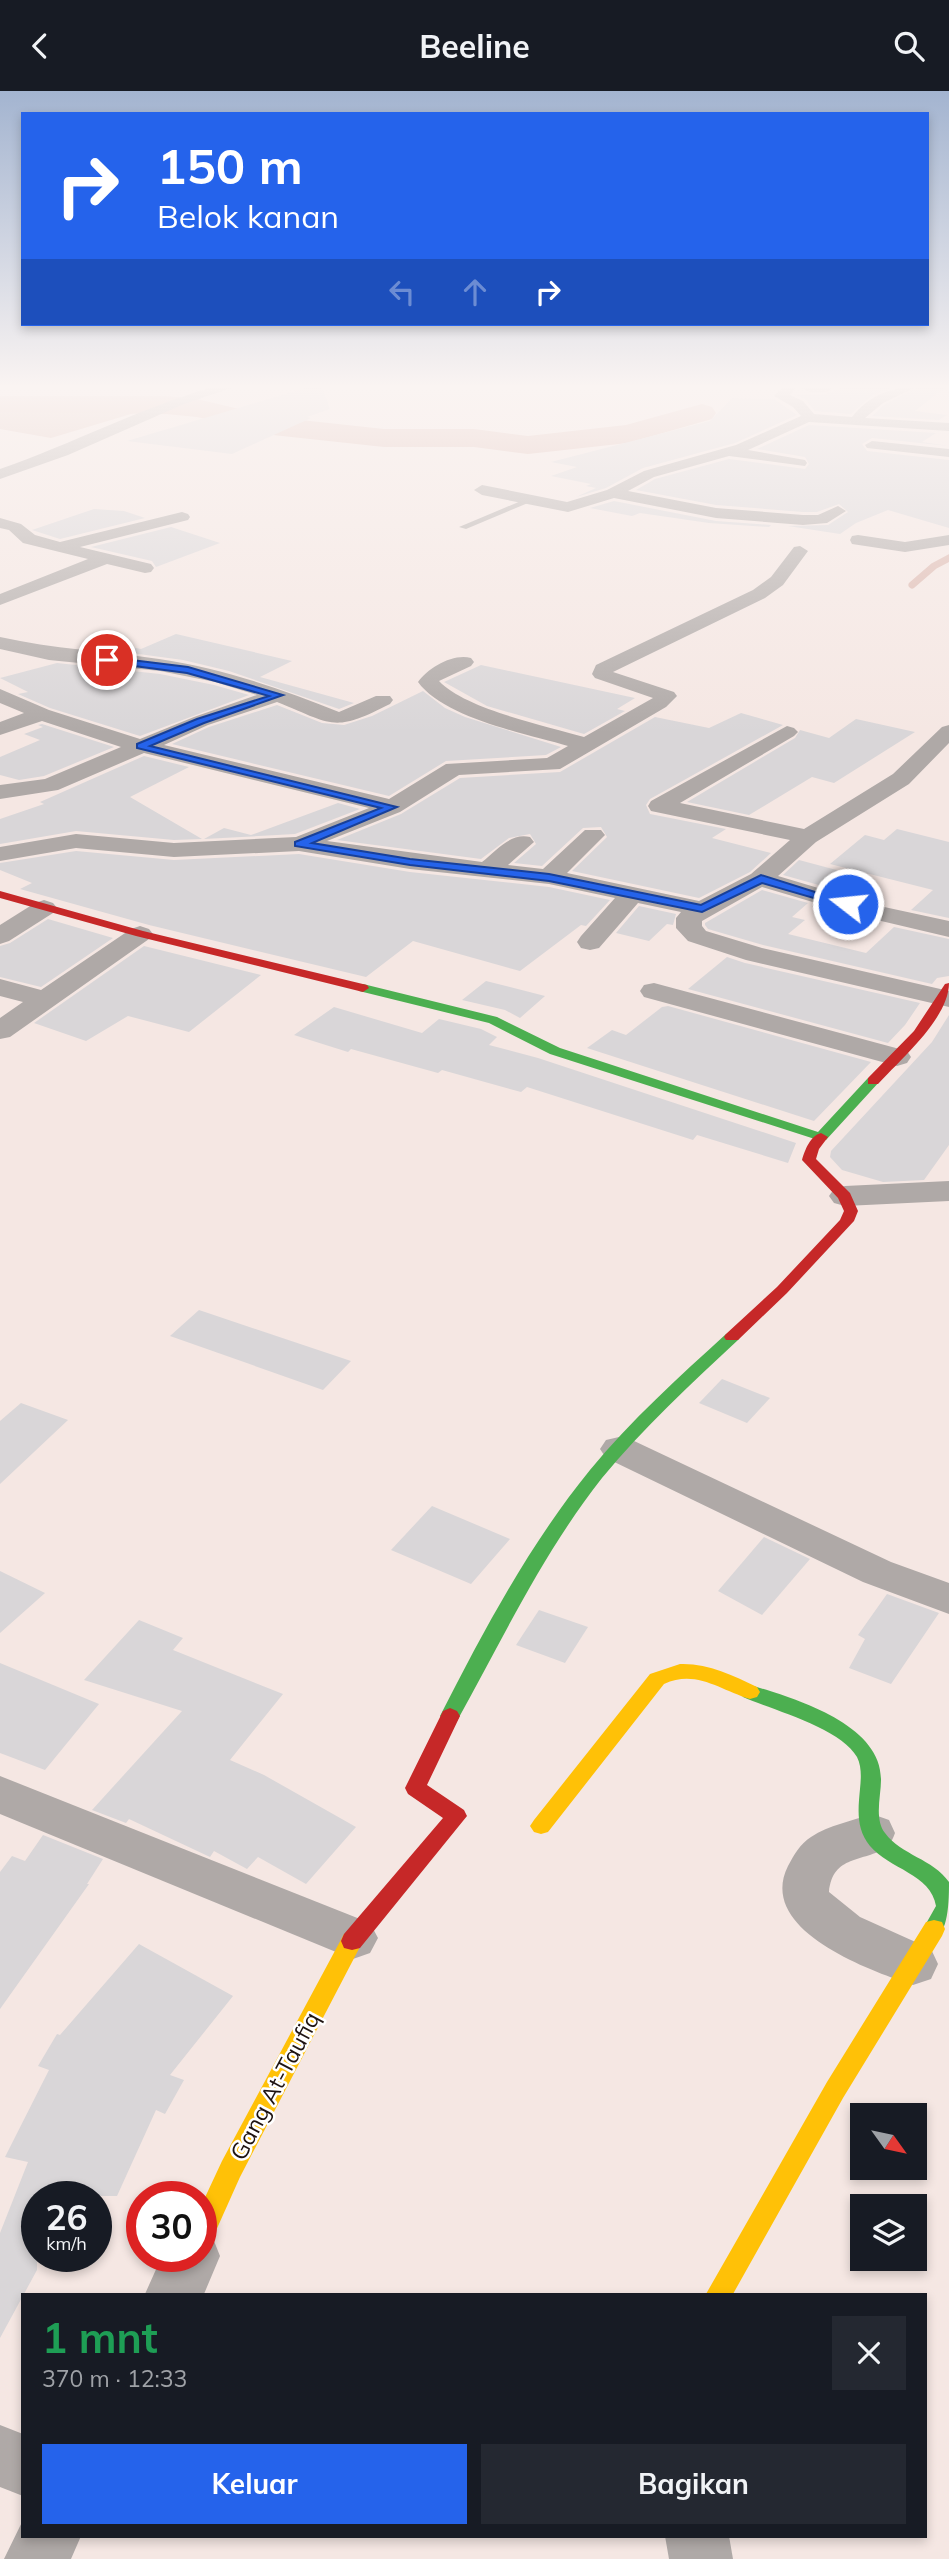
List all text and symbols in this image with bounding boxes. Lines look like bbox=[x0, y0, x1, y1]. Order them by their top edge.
text: Beeline bbox=[419, 26, 530, 66]
icon: back bbox=[21, 27, 59, 65]
icon: search bbox=[890, 27, 928, 65]
text: 150 m bbox=[157, 135, 303, 196]
icon: right bbox=[42, 140, 133, 231]
text: Belok kanan bbox=[157, 196, 339, 236]
icon: left bbox=[383, 273, 421, 311]
icon: ahead bbox=[456, 273, 494, 311]
icon: right bbox=[529, 273, 567, 311]
pin bbox=[77, 630, 137, 690]
icon: arrive bbox=[88, 641, 126, 679]
position arrow bbox=[811, 867, 885, 941]
street label: Gang At-Taufiq bbox=[223, 2007, 326, 2165]
north arrow bbox=[850, 2103, 928, 2181]
map controls bbox=[850, 2103, 927, 2271]
speed limit sign: 30 bbox=[126, 2181, 217, 2272]
button: layers bbox=[850, 2194, 927, 2271]
text: 26 bbox=[45, 2195, 88, 2239]
text: km/h bbox=[46, 2232, 87, 2255]
text: 1 mnt bbox=[42, 2311, 158, 2364]
button: close bbox=[832, 2316, 906, 2390]
text: 370 m · 12:33 bbox=[42, 2364, 187, 2393]
button: Keluar bbox=[42, 2444, 467, 2524]
button: Bagikan bbox=[481, 2444, 906, 2524]

